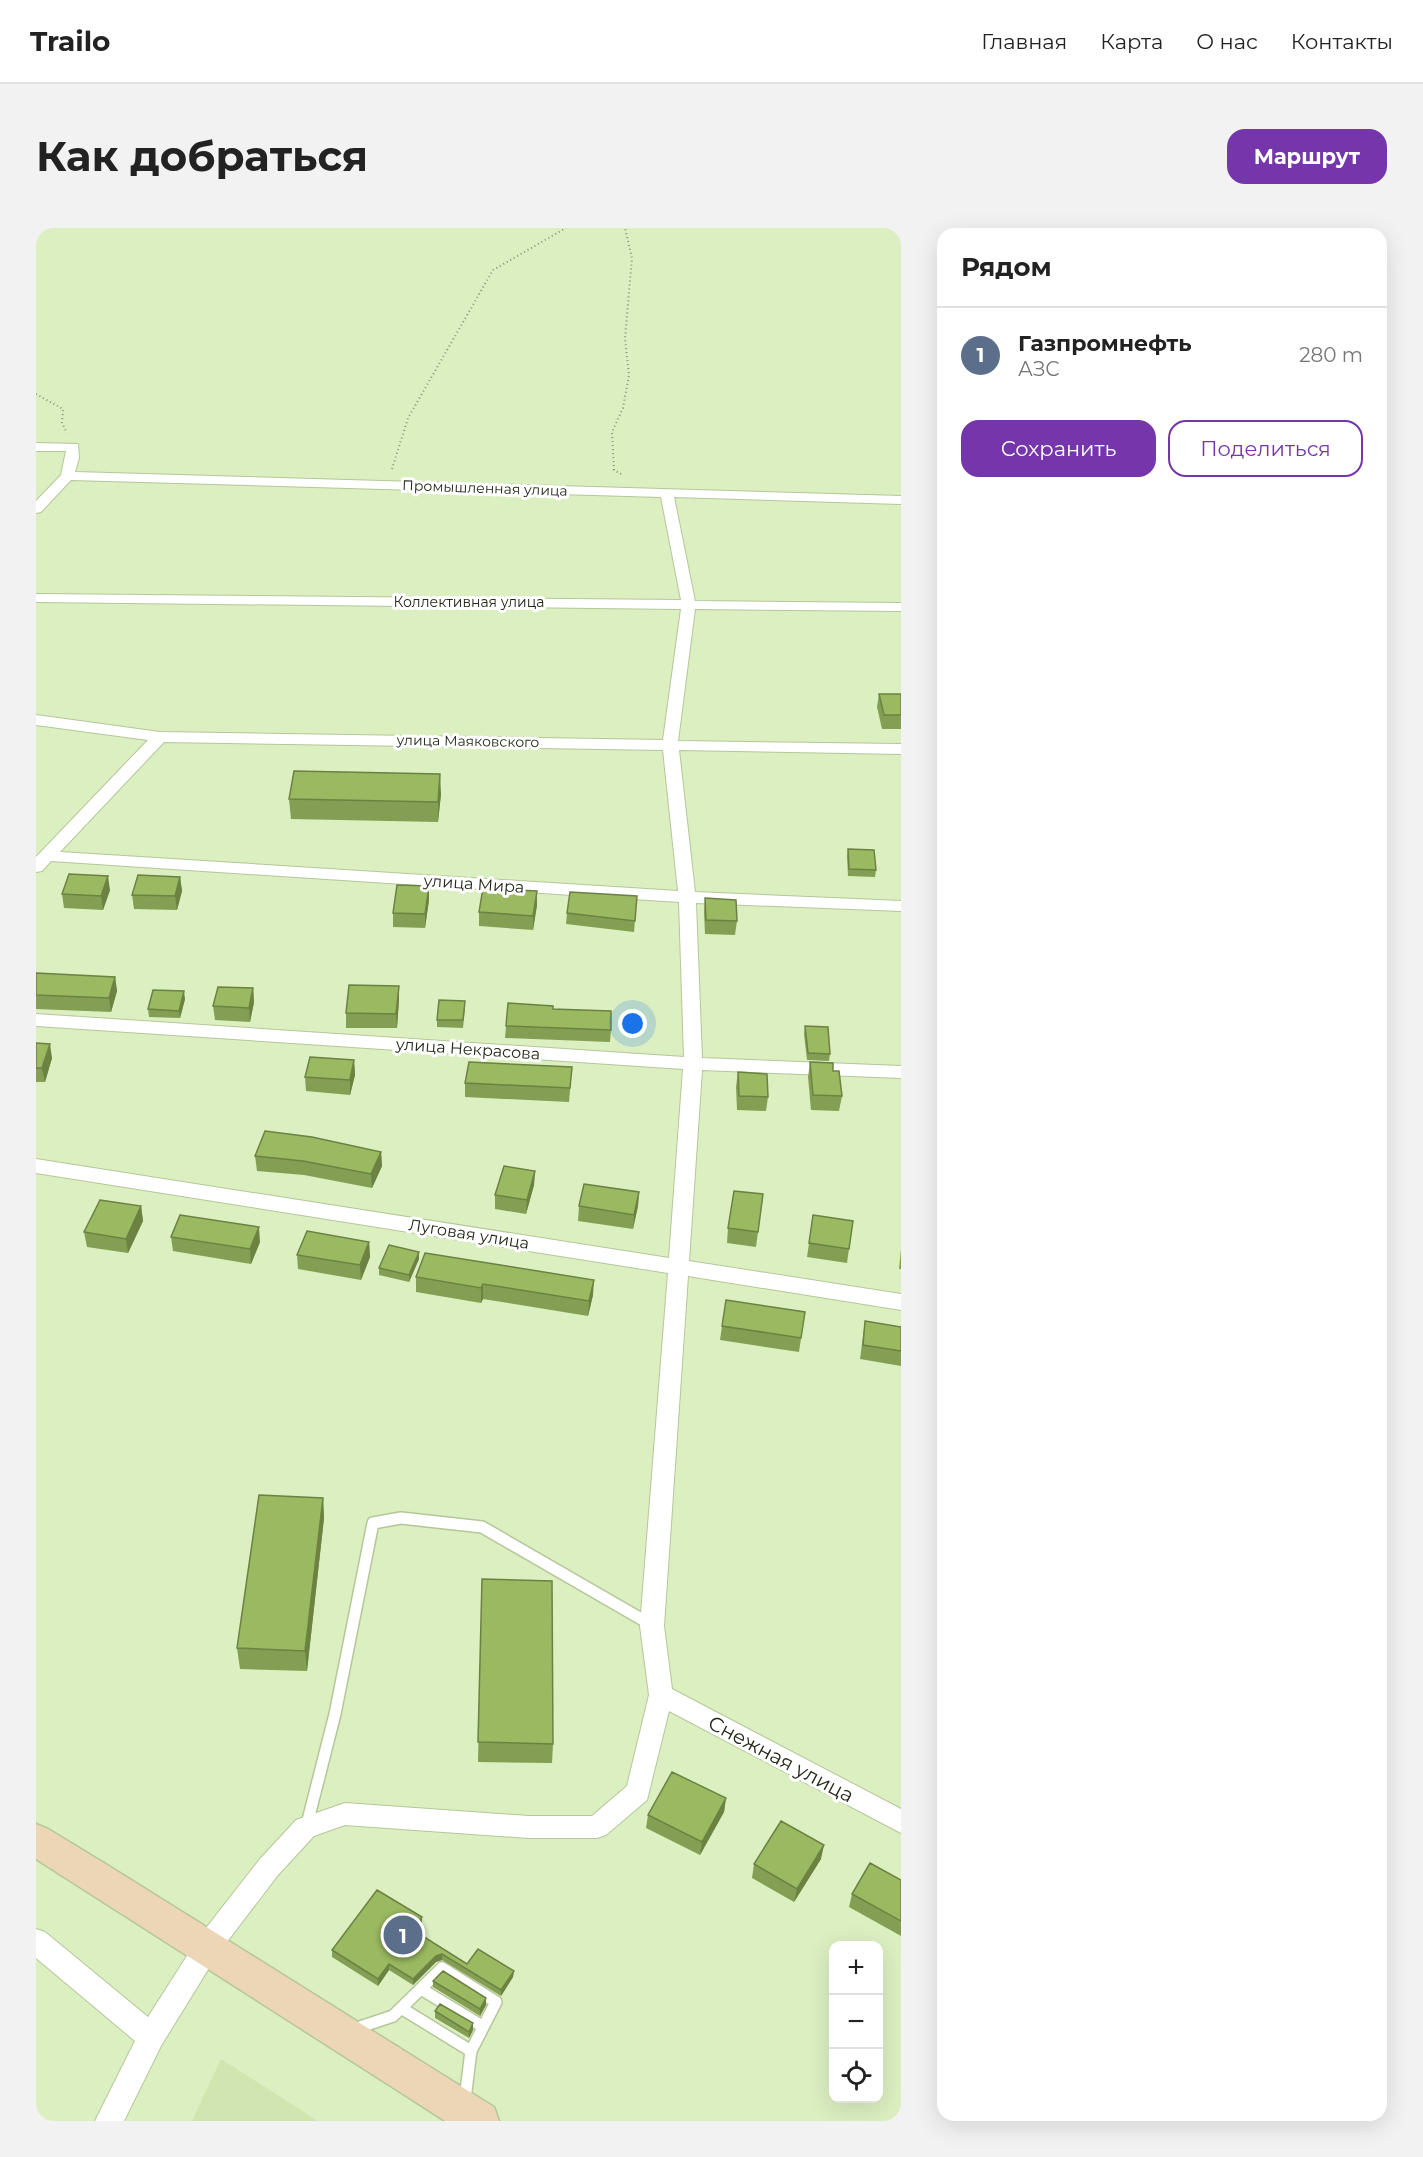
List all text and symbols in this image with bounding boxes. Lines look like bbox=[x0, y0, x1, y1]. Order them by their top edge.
text: Trailo bbox=[30, 24, 110, 58]
text: Главная bbox=[981, 29, 1067, 54]
text: Карта bbox=[1100, 29, 1163, 54]
text: О нас bbox=[1196, 29, 1258, 54]
text: Контакты bbox=[1291, 29, 1393, 54]
button: Маршрут bbox=[1227, 129, 1387, 184]
text: Как добраться bbox=[36, 130, 368, 182]
text: Рядом bbox=[961, 251, 1052, 283]
text: Газпромнефть bbox=[1018, 330, 1192, 357]
text: 1 bbox=[977, 343, 984, 367]
text: 280 m bbox=[1299, 343, 1363, 367]
text: АЗС bbox=[1018, 357, 1060, 381]
button: Сохранить bbox=[961, 420, 1156, 477]
button: Поделиться bbox=[1168, 420, 1363, 477]
street label: Промышленная улица bbox=[402, 476, 568, 500]
street label: Коллективная улица bbox=[394, 593, 544, 611]
street label: улица Маяковского bbox=[395, 731, 540, 751]
street label: улица Мира bbox=[422, 871, 525, 897]
your location bbox=[618, 1009, 647, 1038]
street label: улица Некрасова bbox=[394, 1034, 541, 1064]
street label: Луговая улица bbox=[407, 1215, 531, 1253]
street label: Снежная улица bbox=[704, 1711, 858, 1807]
pin: 1 bbox=[384, 1912, 422, 1958]
map controls bbox=[829, 1941, 883, 2103]
button: + bbox=[829, 1941, 883, 1995]
button: − bbox=[829, 1995, 883, 2049]
button: locate bbox=[829, 2049, 883, 2103]

